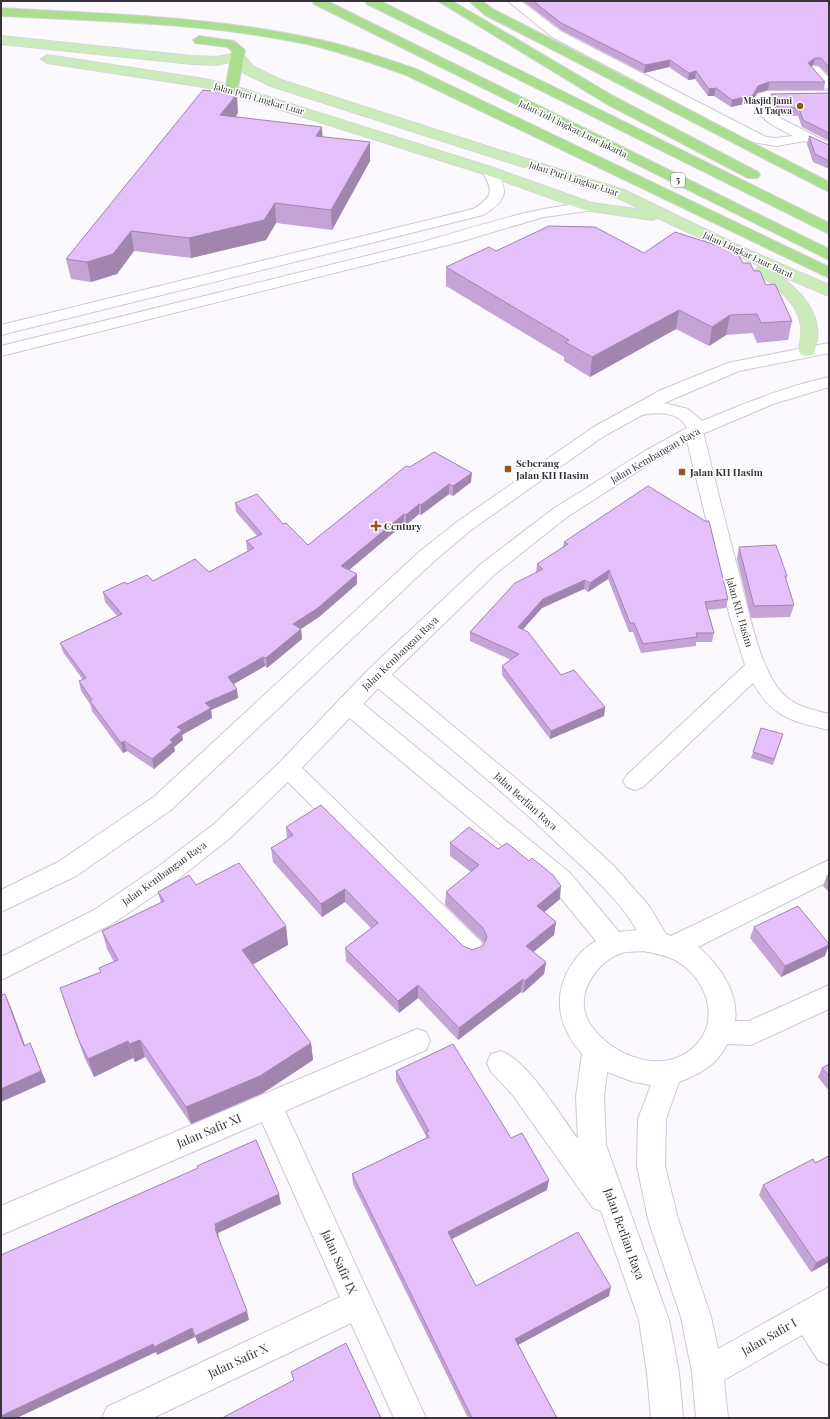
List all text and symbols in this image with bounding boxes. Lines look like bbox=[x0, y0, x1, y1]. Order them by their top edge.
street label: Jalan Puri Lingkar Luar bbox=[212, 79, 306, 117]
place label: Masjid Jami At Taqwa bbox=[743, 94, 792, 116]
street label: Jalan Tol Lingkar Luar Jakarta bbox=[516, 96, 630, 160]
marker: Masjid Jami At Taqwa bbox=[795, 101, 805, 111]
street label: Jalan Puri Lingkar Luar bbox=[527, 158, 621, 198]
road number: 5 bbox=[671, 173, 685, 187]
street label: Jalan Lingkar Luar Barat bbox=[701, 228, 796, 281]
street label: Jalan Kembangan Raya bbox=[607, 424, 702, 487]
place label: Seberang Jalan KH Hasim bbox=[515, 456, 589, 482]
marker: Seberang Jalan KH Hasim bbox=[503, 464, 513, 474]
place label: Jalan KH Hasim bbox=[689, 465, 763, 479]
marker: Jalan KH Hasim bbox=[677, 467, 687, 477]
place label: Century bbox=[384, 519, 422, 533]
marker: Century bbox=[371, 521, 381, 531]
street label: Jalan KH. Hasim bbox=[723, 574, 757, 649]
street label: Jalan Kembangan Raya bbox=[358, 613, 441, 694]
street label: Jalan Berlian Raya bbox=[491, 768, 561, 833]
street label: Jalan Kembangan Raya bbox=[118, 838, 209, 909]
street label: Jalan Safir XI bbox=[173, 1109, 243, 1151]
street label: Jalan Berlian Raya bbox=[601, 1185, 649, 1282]
street label: Jalan Safir IX bbox=[318, 1226, 361, 1297]
street label: Jalan Safir I bbox=[737, 1314, 799, 1359]
street label: Jalan Safir X bbox=[204, 1339, 271, 1381]

